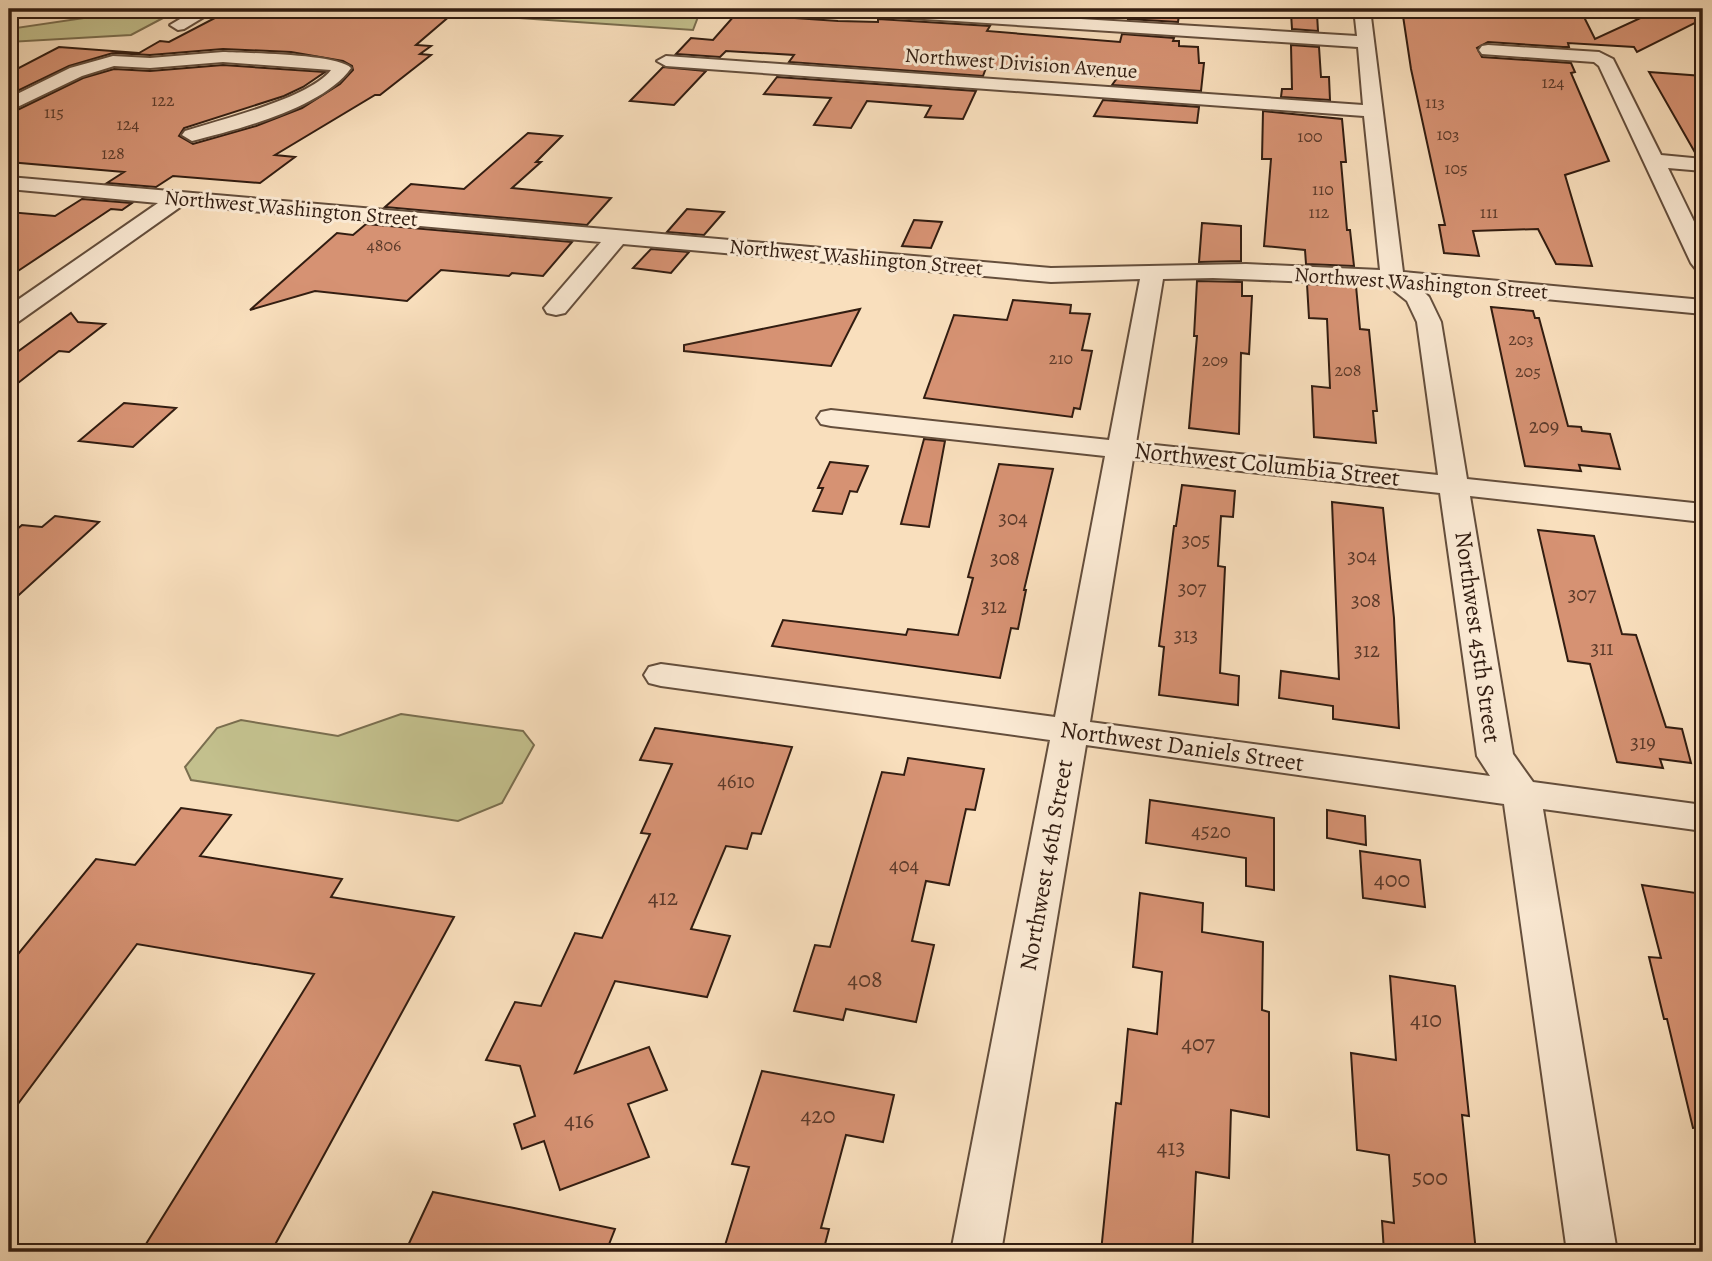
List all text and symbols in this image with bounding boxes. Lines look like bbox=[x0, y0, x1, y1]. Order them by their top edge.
street label: Northwest Division Avenue bbox=[904, 41, 1138, 85]
house number: 124 bbox=[1542, 70, 1564, 94]
house number: 122 bbox=[151, 88, 175, 112]
house number: 113 bbox=[1425, 90, 1445, 114]
house number: 115 bbox=[44, 100, 64, 124]
house number: 124 bbox=[117, 112, 139, 136]
house number: 103 bbox=[1436, 122, 1460, 146]
house number: 100 bbox=[1297, 124, 1323, 148]
house number: 128 bbox=[101, 141, 125, 165]
house number: 105 bbox=[1444, 156, 1468, 180]
house number: 110 bbox=[1312, 177, 1334, 201]
street label: Northwest Washington Street bbox=[163, 183, 419, 233]
house number: 112 bbox=[1309, 200, 1330, 224]
house number: 111 bbox=[1480, 200, 1498, 224]
street label: Northwest Washington Street bbox=[728, 232, 984, 282]
house number: 4806 bbox=[367, 233, 401, 257]
street label: Northwest Washington Street bbox=[1293, 260, 1549, 306]
house number: 203 bbox=[1508, 327, 1534, 351]
house number: 210 bbox=[1049, 346, 1073, 370]
house number: 209 bbox=[1202, 348, 1228, 372]
house number: 208 bbox=[1335, 358, 1361, 382]
house number: 205 bbox=[1515, 359, 1541, 383]
house number: 209 bbox=[1529, 412, 1559, 440]
street label: Northwest Columbia Street bbox=[1133, 434, 1402, 494]
house number: 304 bbox=[998, 504, 1028, 532]
house number: 305 bbox=[1182, 526, 1210, 554]
street label: Northwest 45th Street bbox=[1447, 529, 1509, 745]
house number: 304 bbox=[1347, 542, 1377, 570]
house number: 308 bbox=[990, 544, 1020, 572]
house number: 307 bbox=[1178, 574, 1207, 602]
house number: 307 bbox=[1568, 580, 1597, 608]
house number: 308 bbox=[1351, 586, 1381, 614]
house number: 312 bbox=[981, 592, 1007, 620]
house number: 313 bbox=[1174, 621, 1198, 649]
house number: 311 bbox=[1590, 634, 1614, 662]
house number: 312 bbox=[1354, 636, 1380, 664]
street label: Northwest Daniels Street bbox=[1058, 713, 1306, 779]
house number: 319 bbox=[1630, 728, 1656, 756]
street label: Northwest 46th Street bbox=[1012, 757, 1080, 973]
house number: 4610 bbox=[717, 767, 755, 795]
house number: 4520 bbox=[1191, 817, 1231, 845]
house number: 404 bbox=[889, 851, 919, 879]
house number: 400 bbox=[1374, 863, 1410, 895]
house number: 412 bbox=[648, 881, 678, 913]
house number: 408 bbox=[847, 963, 883, 995]
house number: 410 bbox=[1410, 1003, 1442, 1035]
house number: 407 bbox=[1181, 1027, 1216, 1059]
house number: 420 bbox=[800, 1099, 836, 1131]
house number: 416 bbox=[564, 1104, 594, 1136]
house number: 413 bbox=[1156, 1131, 1186, 1163]
house number: 500 bbox=[1412, 1161, 1448, 1193]

